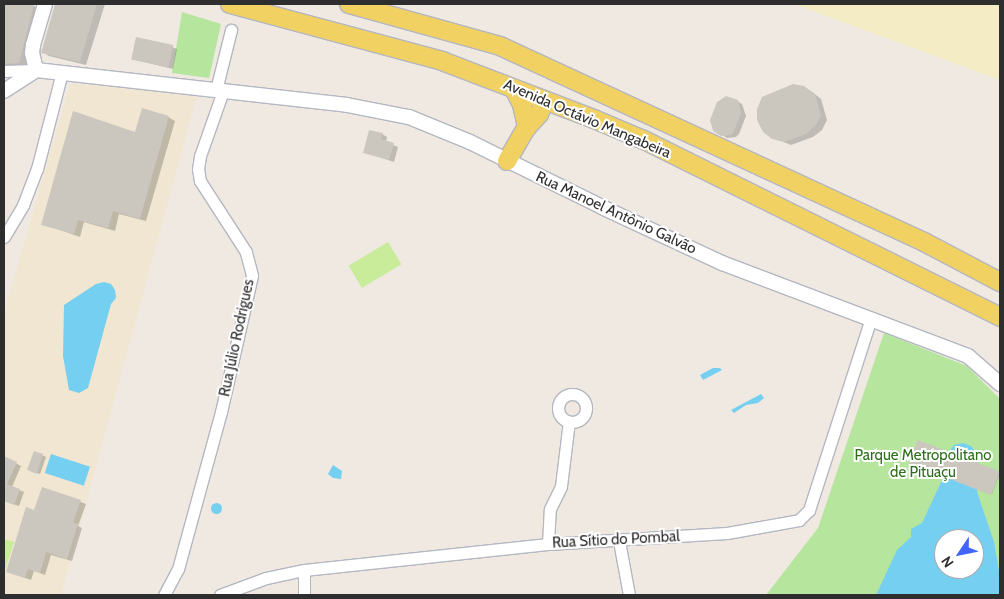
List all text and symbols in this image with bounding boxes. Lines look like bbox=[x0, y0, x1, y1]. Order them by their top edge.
street label: Avenida Octávio Mangabeira bbox=[501, 76, 673, 162]
street label: Rua Manoel Antônio Galvão bbox=[533, 168, 699, 258]
street label: Rua Júlio Rodrigues bbox=[216, 278, 258, 398]
park label: Parque Metropolitano de Pituaçu bbox=[854, 446, 992, 481]
street label: Rua Sítio do Pombal bbox=[552, 528, 680, 552]
north arrow bbox=[934, 529, 984, 579]
text: N bbox=[937, 553, 958, 571]

